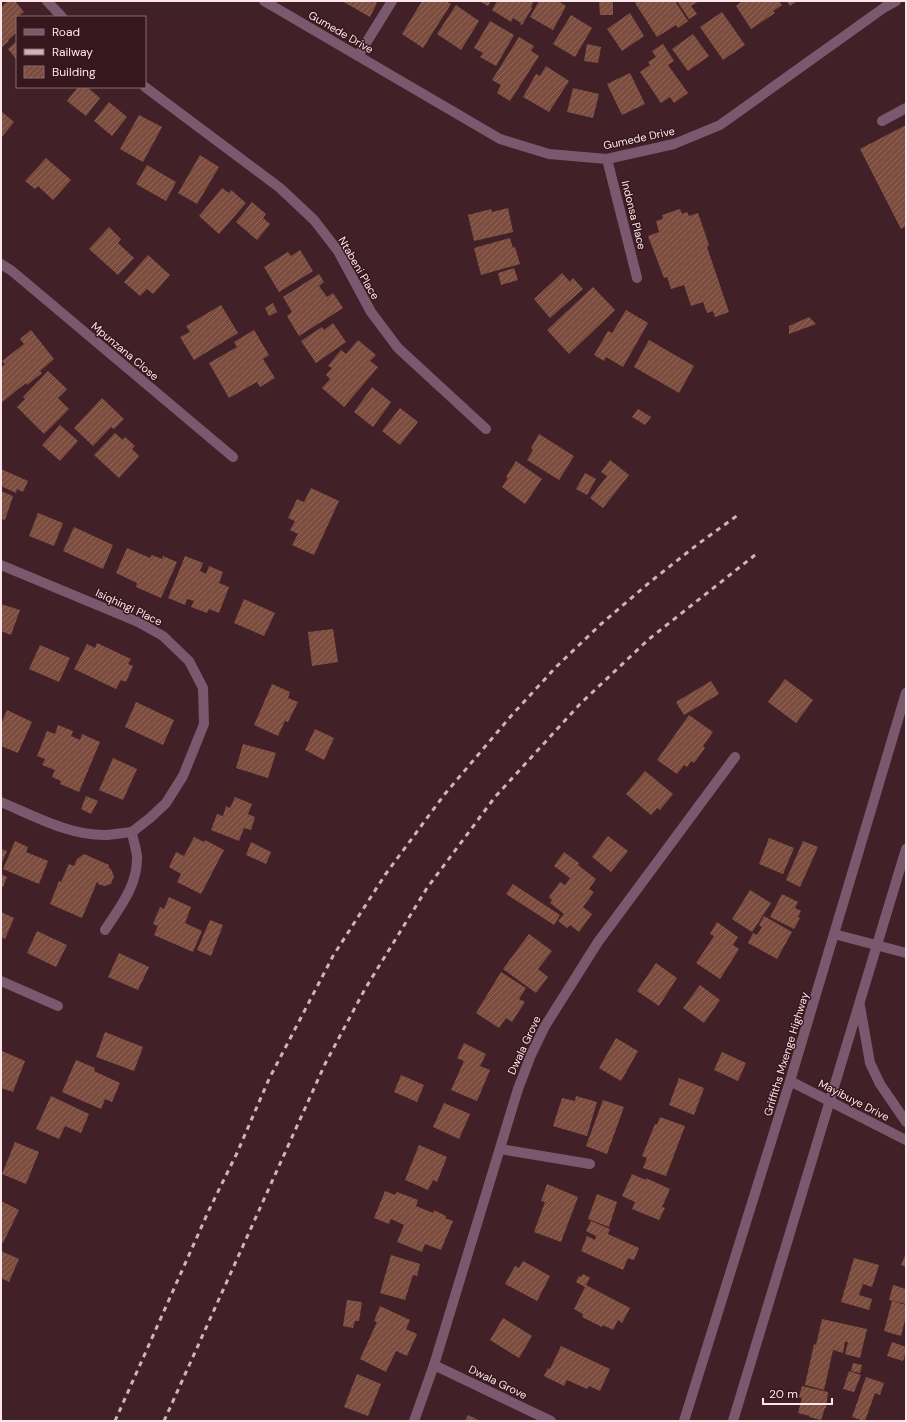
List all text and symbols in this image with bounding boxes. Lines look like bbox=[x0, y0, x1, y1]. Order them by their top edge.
street label: Gumede Drive bbox=[306, 8, 376, 56]
legend bbox=[16, 16, 146, 88]
text: Road bbox=[52, 24, 80, 40]
text: Railway bbox=[52, 44, 93, 60]
text: Building bbox=[52, 64, 96, 80]
street label: Gumede Drive bbox=[602, 124, 676, 152]
street label: Indonsa Place bbox=[619, 179, 649, 251]
street label: Ntabeni Place bbox=[335, 234, 383, 302]
street label: Mpunzana Close bbox=[88, 319, 162, 383]
street label: Isiqhingi Place bbox=[93, 585, 165, 629]
street label: Griffiths Mxenge Highway bbox=[760, 990, 812, 1118]
street label: Dwala Grove bbox=[504, 1013, 544, 1077]
street label: Mayibuye Drive bbox=[816, 1076, 892, 1124]
street label: Dwala Grove bbox=[466, 1362, 530, 1402]
scale bar bbox=[763, 1380, 832, 1406]
text: 20 m bbox=[769, 1386, 798, 1402]

